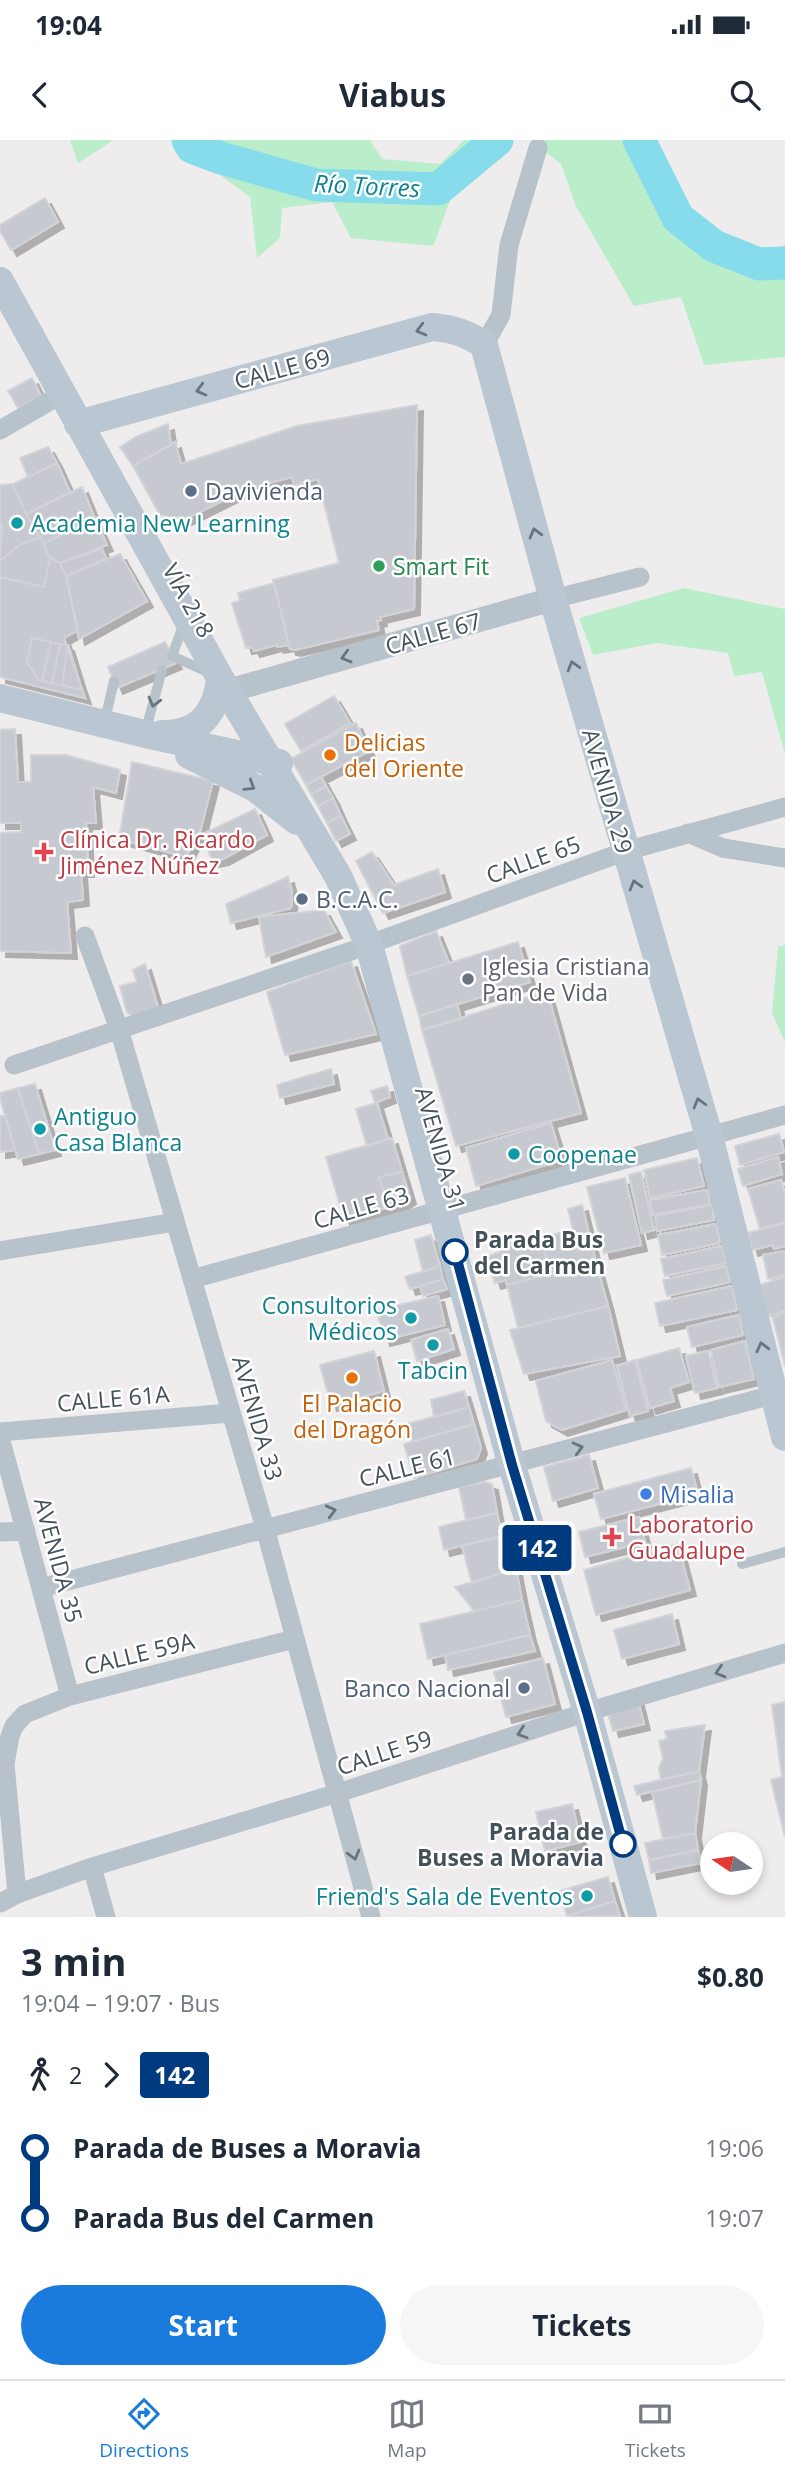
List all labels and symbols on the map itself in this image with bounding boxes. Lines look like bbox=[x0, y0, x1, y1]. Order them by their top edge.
water label: Río Torres bbox=[313, 166, 421, 204]
one-way arrow bbox=[415, 322, 427, 336]
street label: CALLE 69 bbox=[230, 340, 334, 396]
one-way arrow bbox=[195, 382, 207, 396]
place label: Davivienda bbox=[205, 475, 323, 507]
marker: Davivienda bbox=[183, 483, 199, 499]
place label: Academia New Learning bbox=[31, 507, 290, 539]
marker: Academia New Learning bbox=[9, 515, 25, 531]
one-way arrow bbox=[529, 527, 543, 539]
place label: Smart Fit bbox=[393, 550, 489, 582]
street label: VÍA 218 bbox=[156, 557, 222, 643]
marker: Smart Fit bbox=[371, 558, 387, 574]
street label: CALLE 67 bbox=[381, 604, 485, 662]
one-way arrow bbox=[340, 649, 352, 664]
one-way arrow bbox=[566, 660, 581, 672]
one-way arrow bbox=[148, 696, 162, 708]
street label: AVENIDA 29 bbox=[575, 725, 641, 857]
place label: Delicias del Oriente bbox=[344, 726, 464, 784]
marker: Delicias del Oriente bbox=[322, 747, 338, 763]
one-way arrow bbox=[243, 777, 256, 790]
place label: Clínica Dr. Ricardo Jiménez Núñez bbox=[58, 823, 255, 881]
street label: CALLE 65 bbox=[481, 827, 585, 891]
marker: Clínica Dr. Ricardo Jiménez Núñez bbox=[34, 842, 54, 862]
one-way arrow bbox=[629, 879, 644, 891]
place label: B.C.A.C. bbox=[316, 883, 399, 915]
marker: B.C.A.C. bbox=[294, 891, 310, 907]
place label: Iglesia Cristiana Pan de Vida bbox=[482, 950, 649, 1008]
marker: Iglesia Cristiana Pan de Vida bbox=[460, 971, 476, 987]
street label: AVENIDA 31 bbox=[408, 1083, 474, 1215]
one-way arrow bbox=[693, 1097, 708, 1109]
place label: Antiguo Casa Blanca bbox=[54, 1100, 182, 1158]
marker: Antiguo Casa Blanca bbox=[32, 1121, 48, 1137]
place label: Coopenae bbox=[528, 1138, 637, 1170]
marker: Coopenae bbox=[506, 1146, 522, 1162]
street label: CALLE 63 bbox=[309, 1178, 413, 1236]
place label: Parada Bus del Carmen bbox=[474, 1223, 605, 1281]
marker: Parada Bus del Carmen bbox=[442, 1239, 468, 1265]
place label: Consultorios Médicos bbox=[262, 1289, 397, 1347]
marker: Consultorios Médicos bbox=[403, 1310, 419, 1326]
marker: Tabcin bbox=[425, 1337, 441, 1353]
one-way arrow bbox=[756, 1341, 770, 1353]
street label: AVENIDA 33 bbox=[225, 1352, 291, 1484]
place label: Tabcin bbox=[398, 1354, 468, 1386]
marker: El Palacio del Dragón bbox=[344, 1370, 360, 1386]
street label: CALLE 61A bbox=[55, 1377, 171, 1419]
place label: El Palacio del Dragón bbox=[293, 1387, 411, 1445]
street label: CALLE 61 bbox=[356, 1440, 458, 1494]
one-way arrow bbox=[572, 1442, 584, 1456]
place label: Misalia bbox=[660, 1478, 735, 1510]
marker: Misalia bbox=[638, 1486, 654, 1502]
street label: AVENIDA 35 bbox=[27, 1494, 91, 1626]
one-way arrow bbox=[325, 1505, 337, 1520]
place label: Laboratorio Guadalupe bbox=[628, 1508, 754, 1566]
line badge: 142 bbox=[497, 1525, 577, 1571]
marker: Laboratorio Guadalupe bbox=[602, 1527, 622, 1547]
street label: CALLE 59A bbox=[80, 1624, 198, 1682]
one-way arrow bbox=[714, 1664, 726, 1679]
place label: Banco Nacional bbox=[344, 1672, 510, 1704]
marker: Banco Nacional bbox=[516, 1680, 532, 1696]
street label: CALLE 59 bbox=[332, 1722, 436, 1782]
one-way arrow bbox=[517, 1725, 529, 1739]
place label: Parada de Buses a Moravia bbox=[417, 1815, 604, 1873]
marker: Parada de Buses a Moravia bbox=[610, 1831, 636, 1857]
north arrow bbox=[700, 1832, 763, 1895]
one-way arrow bbox=[346, 1849, 361, 1861]
place label: Friend's Sala de Eventos bbox=[316, 1880, 573, 1912]
marker: Friend's Sala de Eventos bbox=[579, 1888, 595, 1904]

